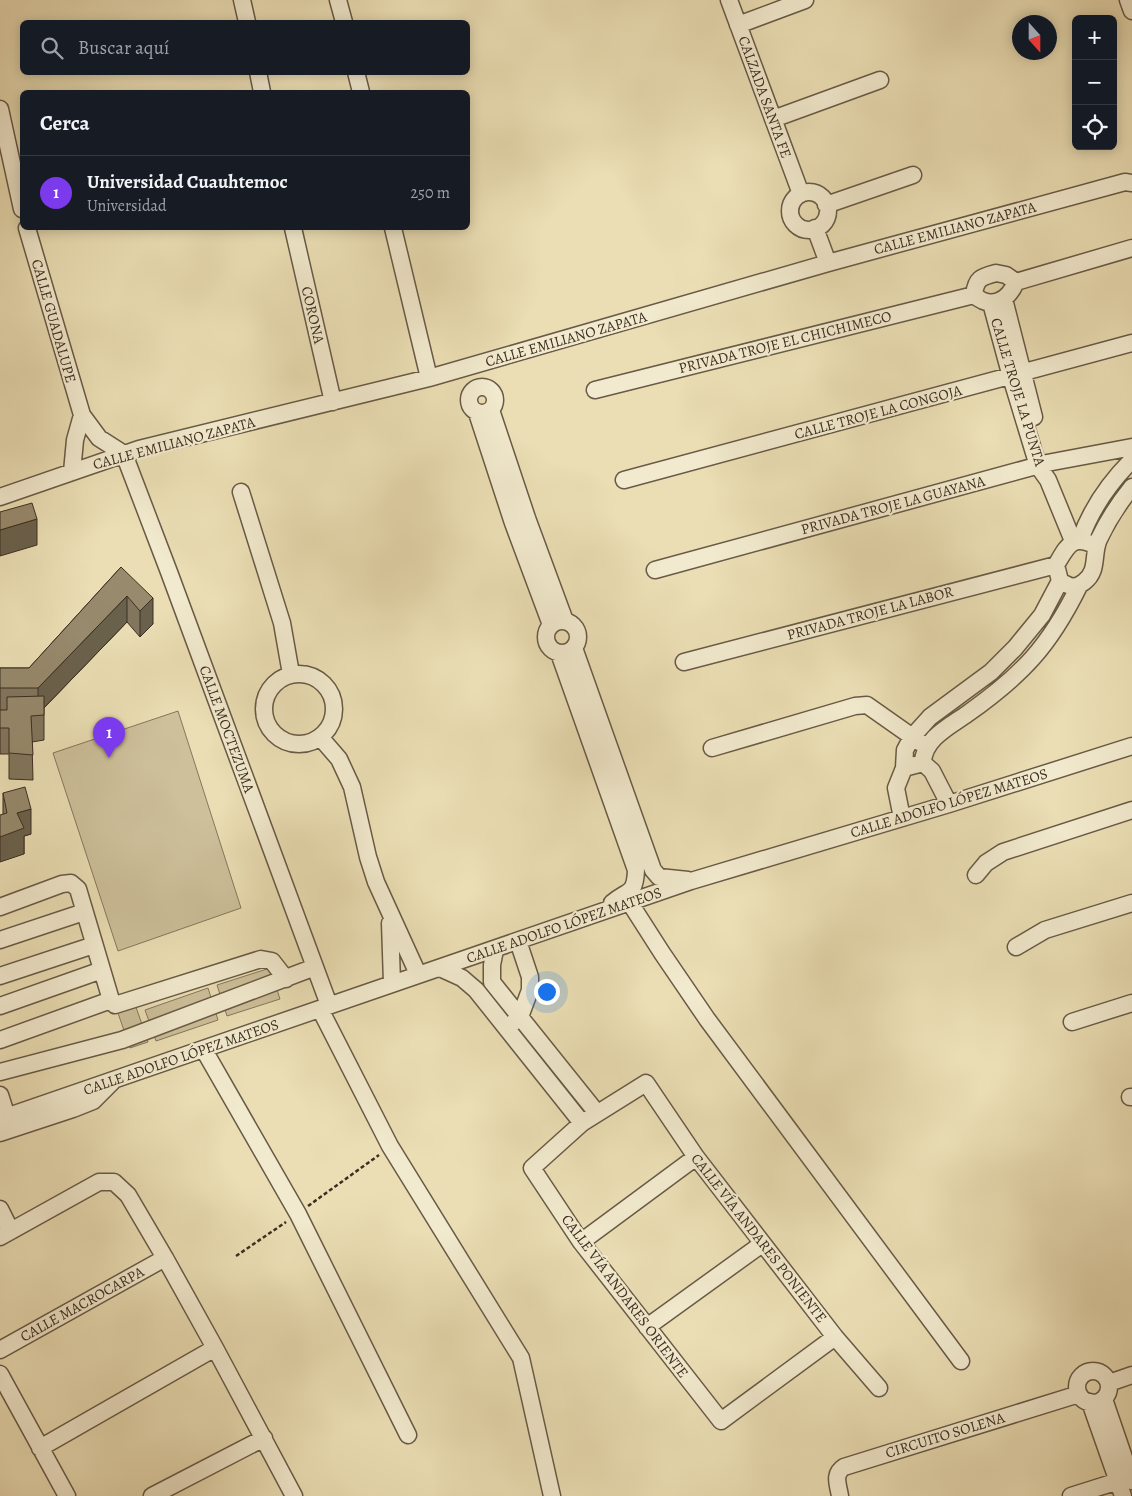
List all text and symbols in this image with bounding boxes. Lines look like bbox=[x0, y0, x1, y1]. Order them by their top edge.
north arrow bbox=[1012, 15, 1057, 60]
map controls bbox=[1072, 15, 1117, 150]
button: + bbox=[1072, 15, 1117, 60]
search box bbox=[20, 20, 470, 75]
street label: CALZADA SANTA FE bbox=[734, 33, 796, 161]
icon: search bbox=[38, 34, 66, 62]
text: Buscar aquí bbox=[78, 35, 169, 61]
button: − bbox=[1072, 60, 1117, 105]
button: locate bbox=[1072, 105, 1117, 150]
text: Cerca bbox=[40, 109, 90, 137]
text: Universidad Cuauhtemoc bbox=[87, 169, 288, 195]
text: 1 bbox=[53, 182, 59, 204]
text: 250 m bbox=[411, 182, 450, 204]
text: Universidad bbox=[87, 195, 167, 217]
street label: CALLE EMILIANO ZAPATA bbox=[872, 197, 1039, 259]
street label: CALLE GUADALUPE bbox=[27, 257, 81, 385]
street label: CORONA bbox=[297, 284, 329, 346]
street label: CALLE EMILIANO ZAPATA bbox=[483, 306, 649, 372]
street label: PRIVADA TROJE EL CHICHIMECO bbox=[676, 306, 894, 378]
street label: CALLE TROJE LA PUNTA bbox=[986, 315, 1050, 469]
street label: CALLE TROJE LA CONGOJA bbox=[792, 380, 964, 444]
street label: CALLE EMILIANO ZAPATA bbox=[91, 412, 258, 474]
street label: PRIVADA TROJE LA GUAYANA bbox=[799, 471, 988, 539]
street label: PRIVADA TROJE LA LABOR bbox=[785, 581, 956, 645]
street label: CALLE MOCTEZUMA bbox=[195, 663, 259, 796]
pin: 1 bbox=[93, 717, 125, 758]
street label: CALLE ADOLFO LÓPEZ MATEOS bbox=[848, 763, 1050, 843]
street label: CALLE ADOLFO LÓPEZ MATEOS bbox=[464, 882, 664, 968]
your location bbox=[534, 979, 560, 1005]
street label: CALLE ADOLFO LÓPEZ MATEOS bbox=[81, 1014, 281, 1100]
street label: CALLE VÍA ANDARES PONIENTE bbox=[687, 1149, 831, 1327]
street label: CALLE VÍA ANDARES ORIENTE bbox=[557, 1210, 693, 1382]
street label: CALLE MACROCARPA bbox=[17, 1262, 148, 1346]
street label: CIRCUITO SOLENA bbox=[883, 1407, 1007, 1463]

